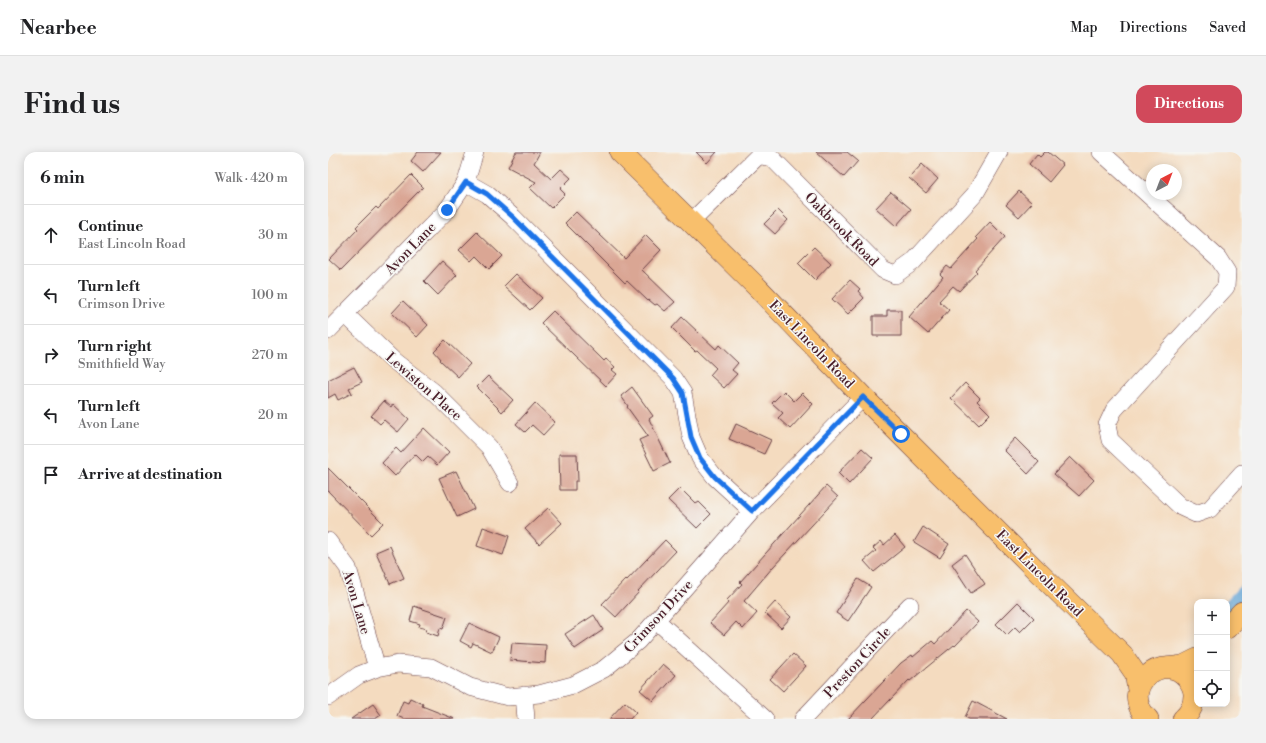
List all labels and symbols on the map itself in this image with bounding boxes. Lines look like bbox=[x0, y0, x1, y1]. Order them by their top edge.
north arrow bbox=[1146, 164, 1182, 200]
street label: Oakbrook Road bbox=[800, 189, 882, 271]
route end bbox=[438, 201, 456, 219]
street label: Avon Lane bbox=[380, 219, 440, 280]
street label: East Lincoln Road bbox=[765, 297, 858, 393]
street label: Lewiston Place bbox=[381, 349, 465, 425]
route start bbox=[892, 425, 910, 443]
street label: East Lincoln Road bbox=[992, 526, 1087, 621]
street label: Avon Lane bbox=[337, 567, 374, 637]
street label: Crimson Drive bbox=[620, 576, 697, 657]
street label: Preston Circle bbox=[820, 623, 895, 702]

